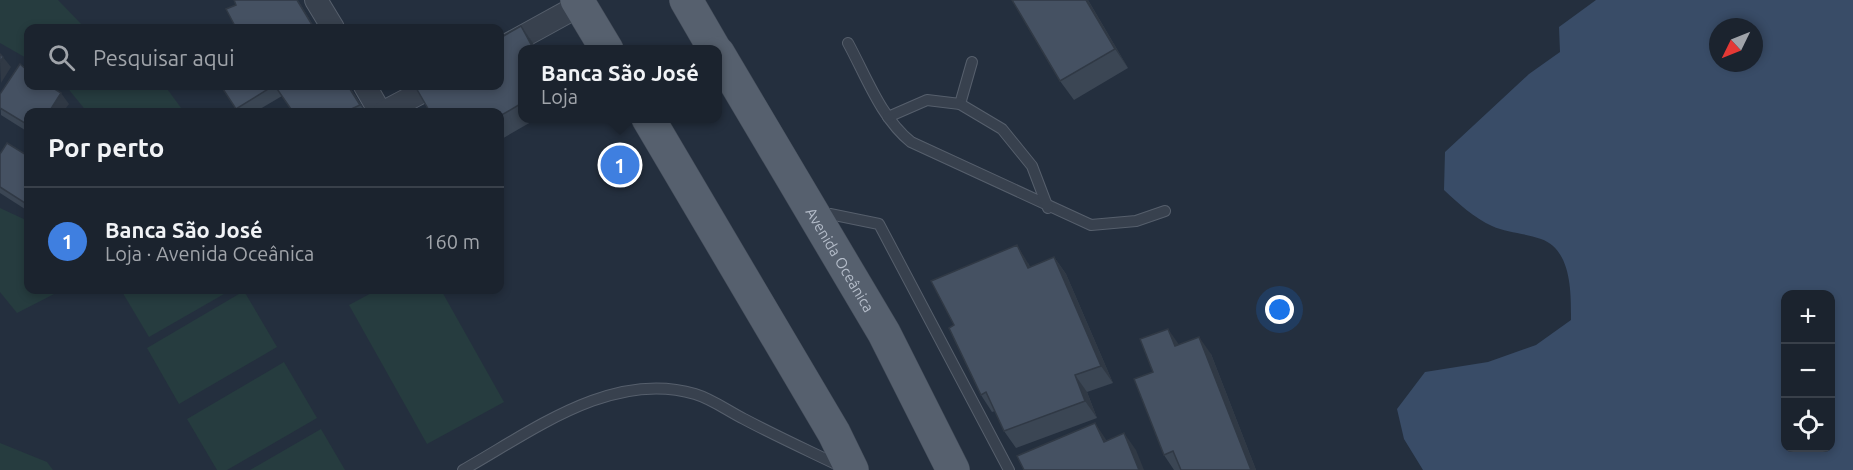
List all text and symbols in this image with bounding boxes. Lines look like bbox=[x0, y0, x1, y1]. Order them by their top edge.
north arrow bbox=[1709, 18, 1763, 72]
search box bbox=[24, 24, 504, 90]
icon: search bbox=[45, 41, 78, 74]
text: Pesquisar aqui bbox=[93, 45, 235, 70]
popup bbox=[518, 45, 722, 123]
text: Banca São José bbox=[541, 60, 699, 85]
text: Loja bbox=[541, 85, 578, 108]
text: Por perto bbox=[48, 133, 164, 162]
pin: 1 bbox=[600, 142, 640, 188]
street label: Avenida Oceânica bbox=[803, 204, 878, 315]
text: Banca São José bbox=[105, 217, 263, 242]
text: 1 bbox=[62, 230, 73, 253]
text: 160 m bbox=[424, 230, 480, 253]
text: Loja · Avenida Oceânica bbox=[105, 242, 314, 265]
map controls bbox=[1781, 290, 1835, 452]
button: + bbox=[1781, 290, 1835, 344]
your location bbox=[1265, 295, 1294, 324]
button: − bbox=[1781, 344, 1835, 398]
button: locate bbox=[1781, 398, 1835, 452]

